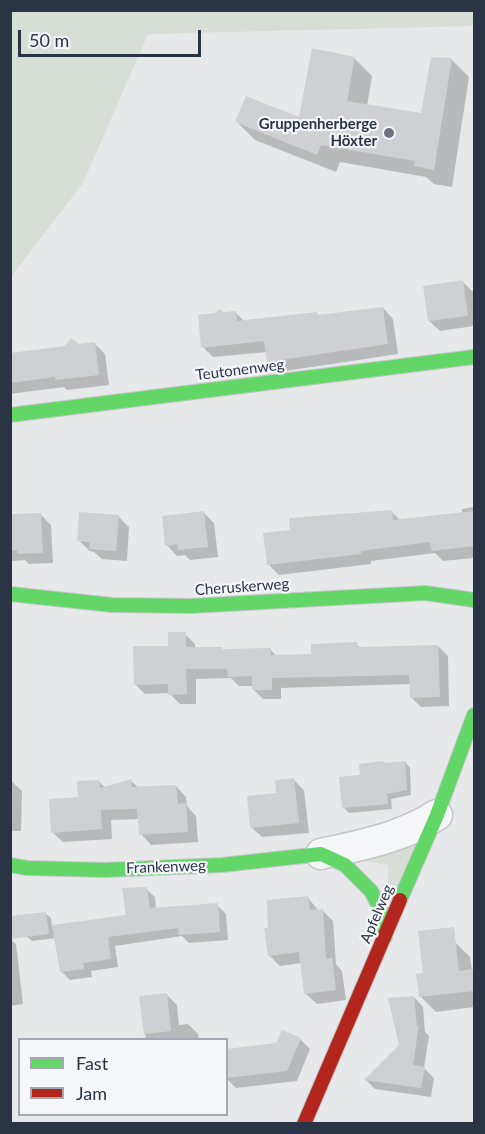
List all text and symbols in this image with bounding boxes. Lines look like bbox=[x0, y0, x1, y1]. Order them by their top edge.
scale bar bbox=[21, 18, 204, 56]
text: 50 m bbox=[29, 29, 69, 51]
place label: Gruppenherberge Höxter bbox=[259, 115, 377, 150]
marker: Gruppenherberge Höxter bbox=[382, 126, 396, 140]
street label: Teutonenweg bbox=[195, 356, 285, 384]
street label: Cheruskerweg bbox=[194, 575, 290, 599]
street label: Frankenweg bbox=[126, 857, 206, 877]
street label: Apfelweg bbox=[357, 882, 397, 946]
legend bbox=[18, 1038, 228, 1116]
text: Fast bbox=[76, 1052, 108, 1074]
text: Jam bbox=[76, 1082, 107, 1104]

